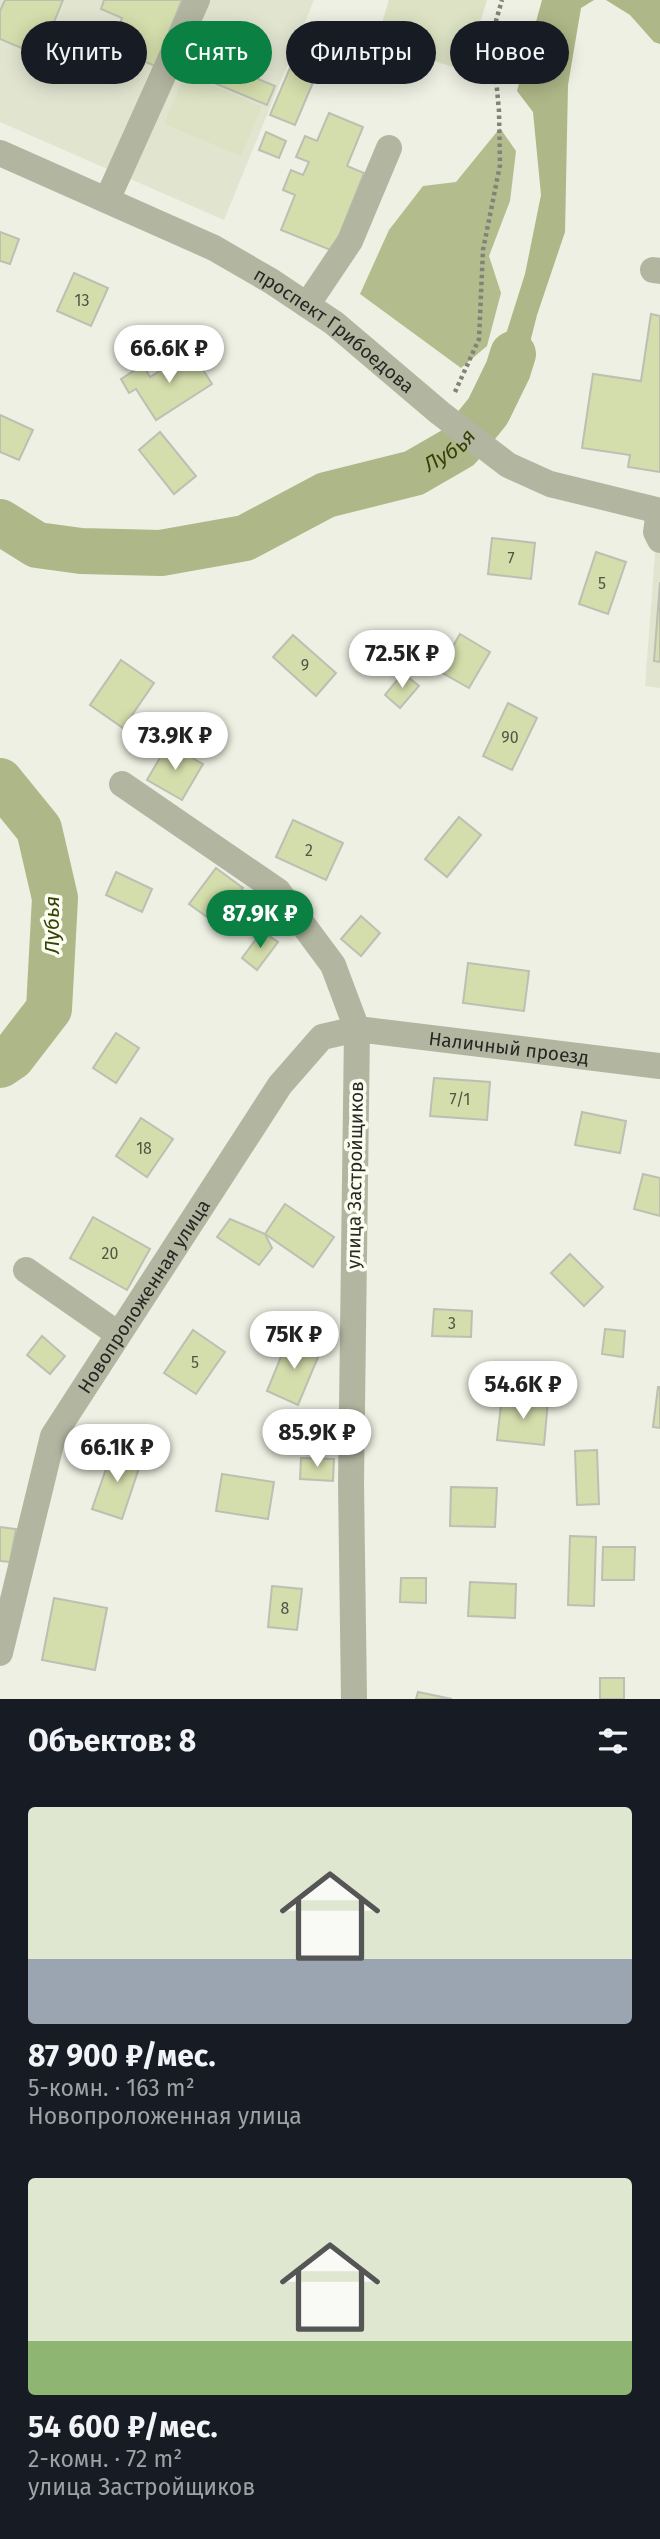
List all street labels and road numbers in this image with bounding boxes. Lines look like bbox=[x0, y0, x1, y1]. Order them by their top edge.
street label: проспект Грибоедова bbox=[250, 262, 419, 398]
street label: Наличный проезд bbox=[427, 1026, 590, 1069]
street label: улица Застройщиков bbox=[342, 1081, 368, 1269]
street label: Новопроложенная улица bbox=[72, 1195, 215, 1397]

